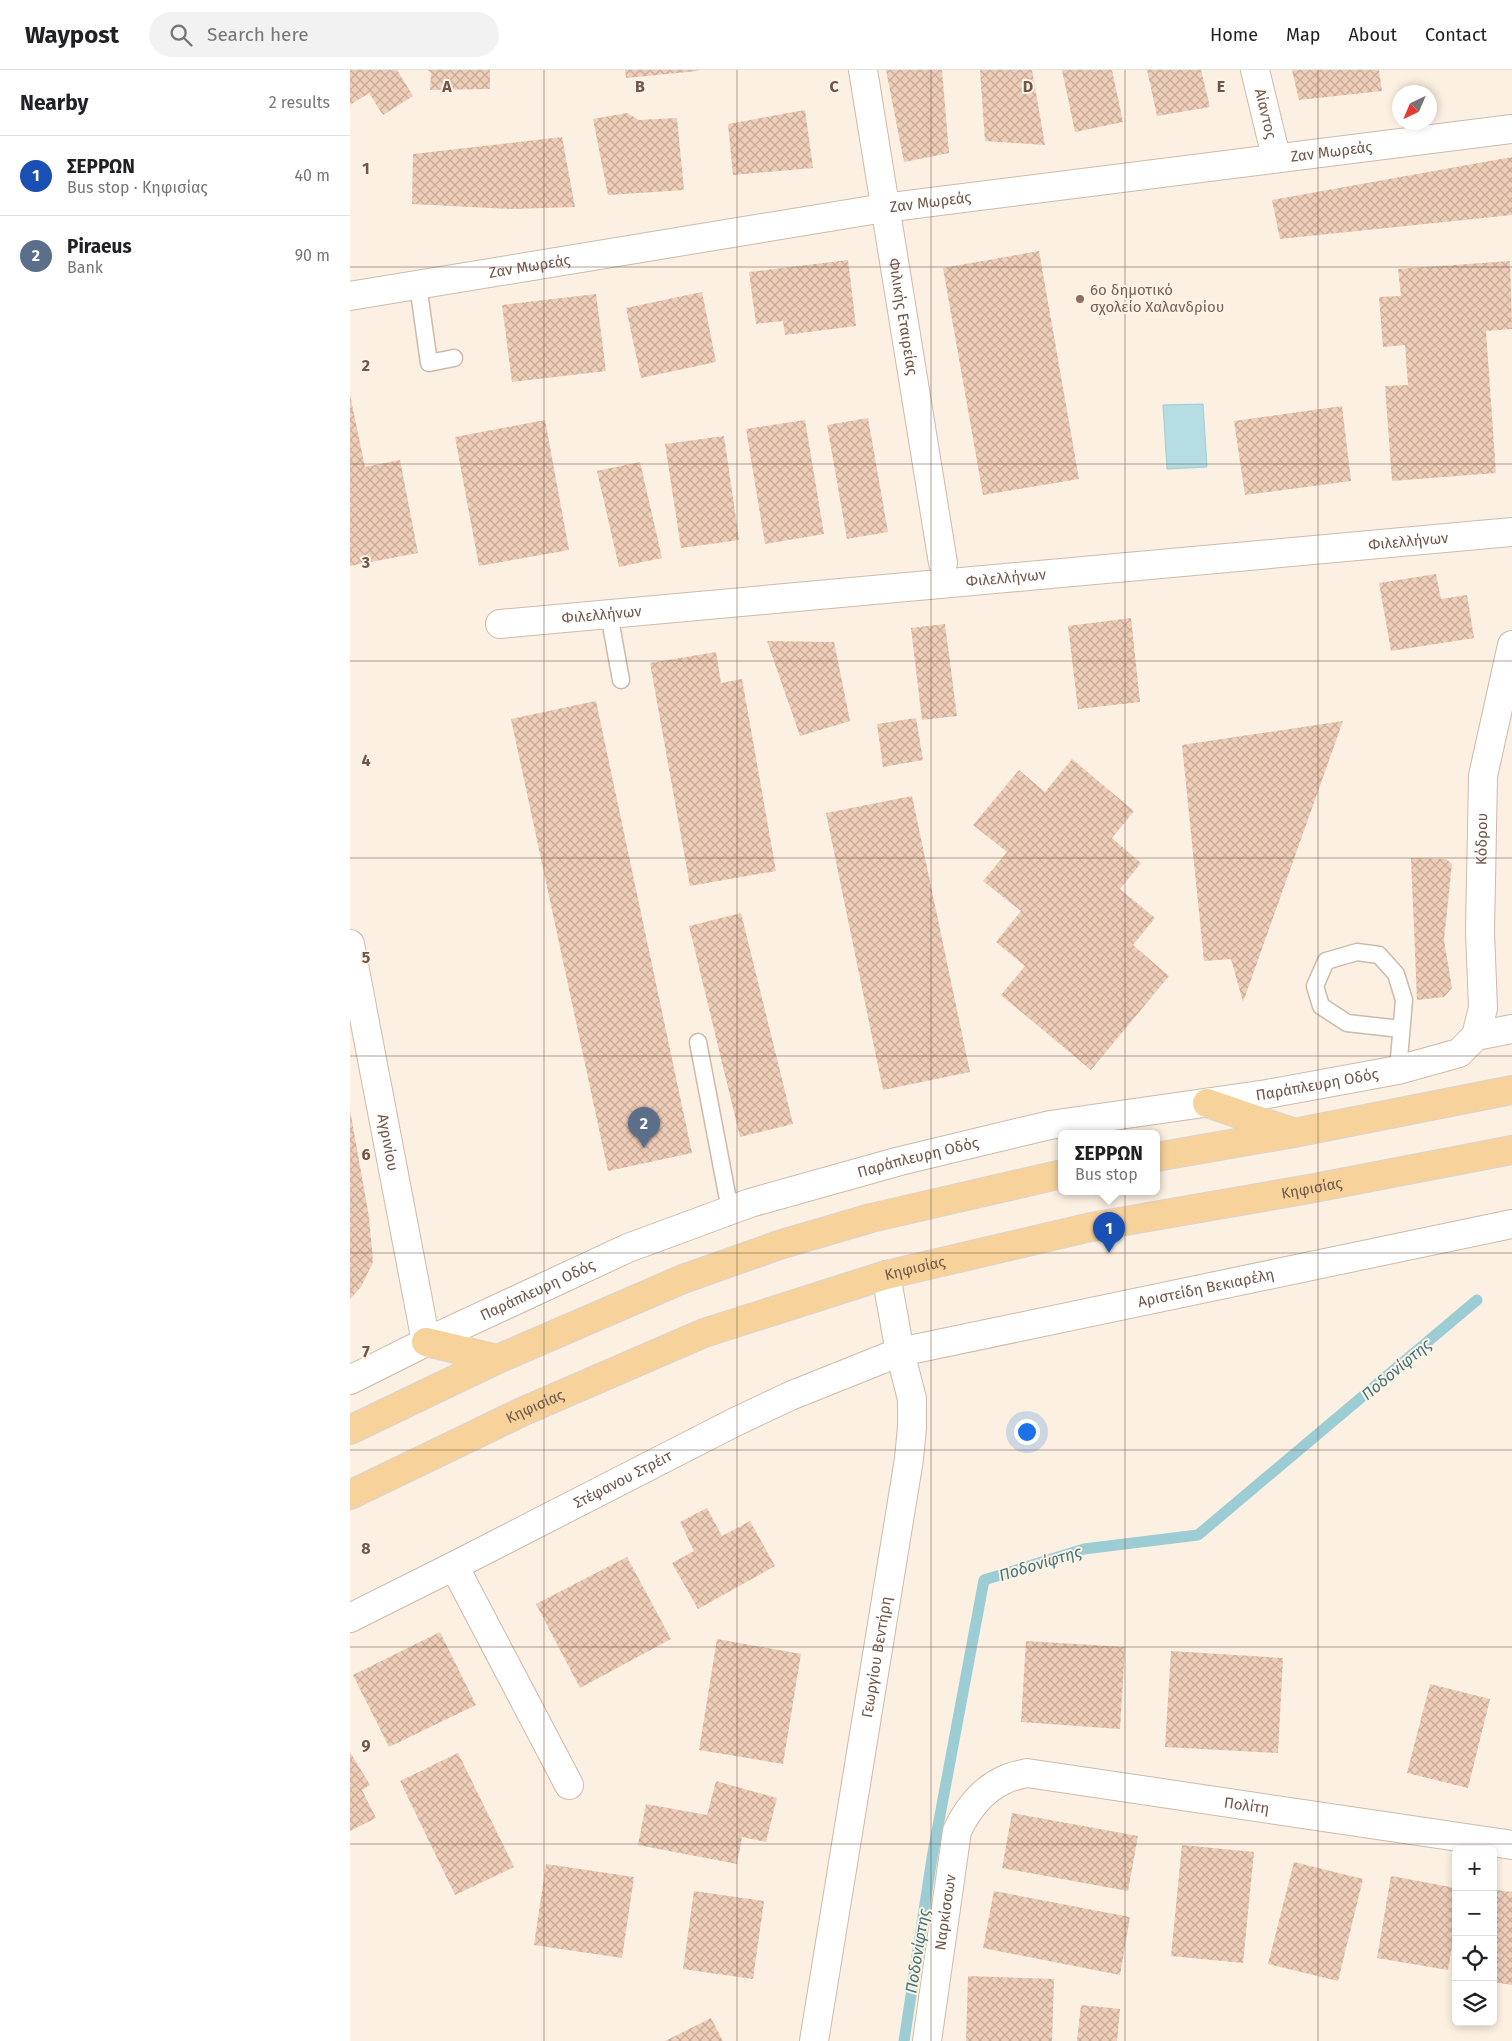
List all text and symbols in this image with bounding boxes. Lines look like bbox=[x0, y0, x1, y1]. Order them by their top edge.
search box bbox=[149, 12, 499, 57]
text: Waypost bbox=[25, 21, 119, 49]
icon: search bbox=[167, 21, 195, 49]
text: Search here bbox=[207, 23, 309, 46]
text: Home bbox=[1210, 24, 1258, 46]
text: Map bbox=[1286, 24, 1320, 46]
text: About bbox=[1348, 24, 1397, 46]
text: Contact bbox=[1425, 24, 1487, 46]
text: A bbox=[441, 77, 452, 96]
text: B bbox=[635, 77, 645, 96]
text: C bbox=[829, 77, 839, 96]
text: D bbox=[1023, 77, 1033, 96]
text: E bbox=[1217, 77, 1225, 96]
north arrow bbox=[1392, 85, 1437, 130]
street label: Αίαντος bbox=[1251, 87, 1280, 141]
text: Nearby bbox=[20, 90, 88, 116]
text: 2 results bbox=[269, 93, 330, 112]
street label: Ζαν Μωρεάς bbox=[1289, 138, 1373, 166]
text: ΣΕΡΡΩΝ bbox=[67, 155, 135, 178]
text: 1 bbox=[362, 159, 370, 178]
text: 1 bbox=[32, 166, 40, 185]
text: 40 m bbox=[295, 166, 330, 185]
text: Bus stop · Κηφισίας bbox=[67, 178, 208, 197]
street label: Ζαν Μωρεάς bbox=[889, 188, 972, 216]
text: Piraeus bbox=[67, 235, 132, 258]
text: 2 bbox=[32, 246, 40, 265]
text: 90 m bbox=[295, 246, 330, 265]
street label: Ζαν Μωρεάς bbox=[488, 251, 572, 282]
street label: Φιλικής Εταιρείας bbox=[885, 257, 921, 377]
text: Bank bbox=[67, 258, 103, 277]
place label: 6ο δημοτικό σχολείο Χαλανδρίου bbox=[1090, 281, 1224, 316]
marker: 6ο δημοτικό σχολείο Χαλανδρίου bbox=[1074, 293, 1086, 305]
text: 2 bbox=[362, 356, 370, 375]
street label: Φιλελλήνων bbox=[1367, 529, 1450, 554]
text: 3 bbox=[361, 553, 370, 572]
street label: Φιλελλήνων bbox=[965, 565, 1047, 591]
street label: Φιλελλήνων bbox=[561, 602, 643, 627]
text: 4 bbox=[361, 751, 371, 770]
street label: Κόδρου bbox=[1472, 813, 1491, 865]
text: 5 bbox=[362, 948, 371, 967]
street label: Παράπλευρη Οδός bbox=[1255, 1065, 1380, 1105]
pin: 2 bbox=[628, 1107, 660, 1148]
street label: Αγρινίου bbox=[374, 1113, 402, 1172]
popup bbox=[1058, 1130, 1160, 1195]
street label: Παράπλευρη Οδός bbox=[855, 1133, 981, 1181]
text: ΣΕΡΡΩΝ bbox=[1075, 1142, 1143, 1165]
text: 6 bbox=[361, 1145, 371, 1164]
text: Bus stop bbox=[1075, 1165, 1138, 1184]
street label: Κηφισίας bbox=[1280, 1174, 1344, 1203]
pin: 1 bbox=[1093, 1212, 1125, 1253]
street label: Κηφισίας bbox=[883, 1252, 947, 1284]
street label: Παράπλευρη Οδός bbox=[477, 1256, 598, 1325]
street label: Αριστείδη Βεκιαρέλη bbox=[1136, 1265, 1276, 1311]
water label: Ποδονίφτης bbox=[1358, 1334, 1436, 1404]
text: 7 bbox=[362, 1342, 370, 1361]
street label: Κηφισίας bbox=[503, 1386, 567, 1427]
your location bbox=[1014, 1419, 1040, 1445]
street label: Στέφανου Στρέιτ bbox=[571, 1447, 675, 1512]
text: 8 bbox=[361, 1539, 371, 1558]
water label: Ποδονίφτης bbox=[997, 1542, 1084, 1585]
street label: Γεωργίου Βεντήρη bbox=[858, 1595, 895, 1719]
text: 9 bbox=[362, 1736, 371, 1755]
street label: Πολίτη bbox=[1223, 1793, 1271, 1818]
map controls bbox=[1452, 1846, 1497, 2026]
button: + bbox=[1452, 1846, 1497, 1891]
street label: Ναρκίσσων bbox=[931, 1872, 960, 1951]
button: − bbox=[1452, 1891, 1497, 1936]
water label: Ποδονίφτης bbox=[901, 1907, 934, 1995]
button: locate bbox=[1452, 1936, 1497, 1981]
button: layers bbox=[1452, 1981, 1497, 2026]

